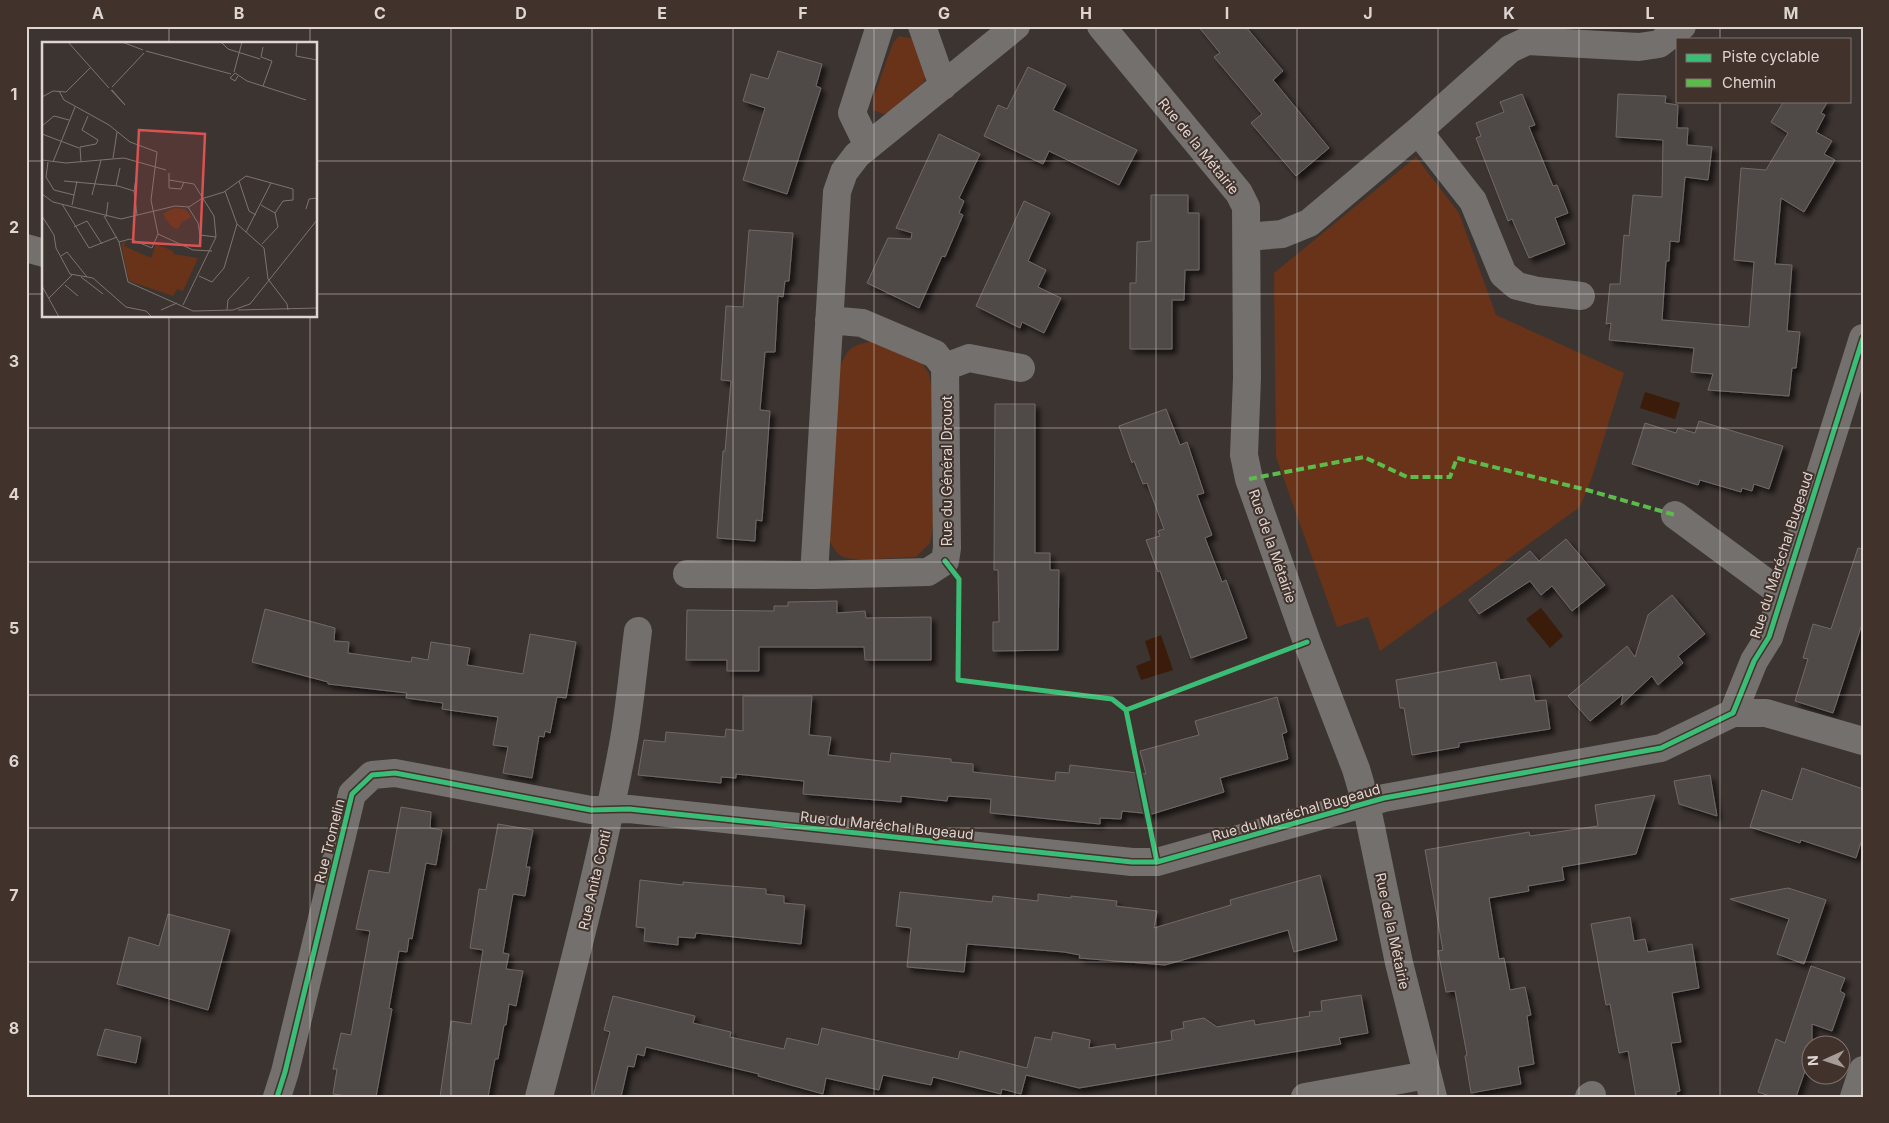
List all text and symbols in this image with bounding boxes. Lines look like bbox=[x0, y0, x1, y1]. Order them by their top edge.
text: A bbox=[92, 3, 104, 23]
text: B bbox=[234, 3, 244, 23]
text: C bbox=[374, 3, 386, 23]
text: D bbox=[515, 3, 527, 23]
text: E bbox=[657, 3, 667, 23]
text: F bbox=[798, 3, 808, 23]
text: G bbox=[938, 3, 950, 23]
text: H bbox=[1080, 3, 1092, 23]
text: I bbox=[1225, 3, 1229, 23]
text: J bbox=[1363, 3, 1373, 23]
text: K bbox=[1503, 3, 1515, 23]
text: L bbox=[1645, 3, 1655, 23]
text: M bbox=[1784, 3, 1798, 23]
legend bbox=[1676, 38, 1852, 102]
inset map bbox=[42, 42, 318, 318]
text: Piste cyclable bbox=[1722, 47, 1819, 66]
text: Chemin bbox=[1722, 73, 1776, 92]
text: 1 bbox=[11, 84, 17, 104]
street label: Rue de la Métairie bbox=[1155, 94, 1243, 198]
text: 2 bbox=[9, 217, 19, 237]
text: 3 bbox=[9, 351, 19, 371]
street label: Rue du Général Drouot bbox=[938, 395, 955, 546]
street label: Rue du Maréchal Bugeaud bbox=[1746, 469, 1816, 641]
text: 4 bbox=[9, 484, 20, 504]
street label: Rue de la Métairie bbox=[1246, 487, 1300, 605]
text: 5 bbox=[9, 618, 19, 638]
text: 6 bbox=[9, 751, 19, 771]
street label: Rue du Maréchal Bugeaud bbox=[1210, 780, 1382, 844]
street label: Rue Tromelin bbox=[310, 797, 348, 885]
street label: Rue du Maréchal Bugeaud bbox=[799, 807, 975, 843]
street label: Rue Anita Conti bbox=[574, 828, 614, 932]
street label: Rue de la Métairie bbox=[1372, 871, 1414, 991]
text: 7 bbox=[9, 885, 19, 905]
text: 8 bbox=[9, 1018, 19, 1038]
north arrow bbox=[1802, 1036, 1852, 1086]
text: N bbox=[1804, 1055, 1821, 1066]

